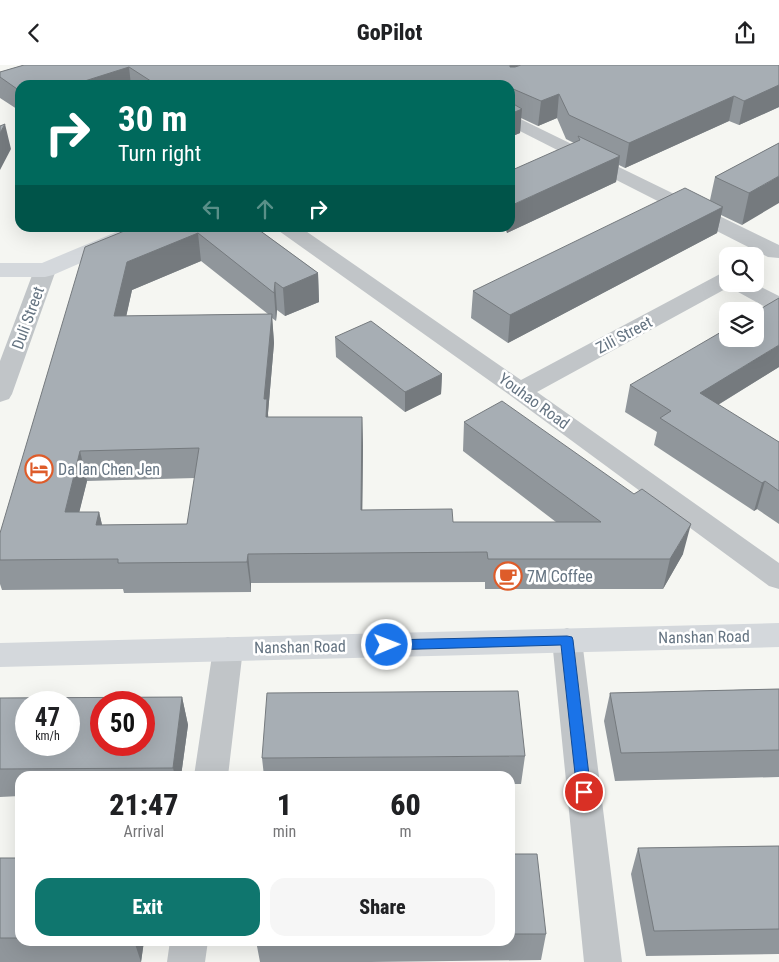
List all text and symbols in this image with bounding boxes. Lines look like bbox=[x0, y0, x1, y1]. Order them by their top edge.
icon: back bbox=[20, 19, 48, 47]
icon: share bbox=[731, 19, 759, 47]
text: GoPilot bbox=[357, 20, 422, 45]
text: 30 m bbox=[118, 99, 187, 140]
icon: right bbox=[35, 100, 100, 165]
text: Turn right bbox=[118, 141, 201, 166]
icon: left bbox=[198, 195, 226, 223]
icon: ahead bbox=[251, 195, 279, 223]
icon: right bbox=[304, 195, 332, 223]
map controls bbox=[719, 247, 764, 347]
button: search bbox=[719, 247, 764, 292]
street label: Duli Street bbox=[8, 284, 48, 352]
button: layers bbox=[719, 302, 764, 347]
street label: Zili Street bbox=[593, 312, 655, 358]
street label: Youhao Road bbox=[495, 369, 573, 433]
hotel icon: Da lan Chen Jen bbox=[24, 454, 54, 484]
place label: Da lan Chen Jen bbox=[58, 460, 160, 479]
cafe icon: 7M Coffee bbox=[493, 561, 523, 591]
place label: 7M Coffee bbox=[527, 567, 593, 586]
position arrow bbox=[360, 618, 412, 670]
street label: Nanshan Road bbox=[658, 627, 750, 647]
street label: Nanshan Road bbox=[254, 637, 346, 657]
speed limit sign: 50 bbox=[90, 691, 155, 756]
text: 47 bbox=[35, 703, 60, 732]
text: km/h bbox=[35, 729, 60, 743]
pin bbox=[563, 771, 605, 813]
icon: arrive bbox=[570, 778, 598, 806]
text: 21:47 bbox=[109, 787, 179, 822]
text: 1 bbox=[277, 787, 292, 822]
text: 60 bbox=[390, 787, 421, 822]
text: Arrival bbox=[124, 822, 164, 841]
text: min bbox=[273, 822, 296, 841]
text: m bbox=[400, 822, 412, 841]
button: Exit bbox=[35, 878, 260, 936]
button: Share bbox=[270, 878, 495, 936]

